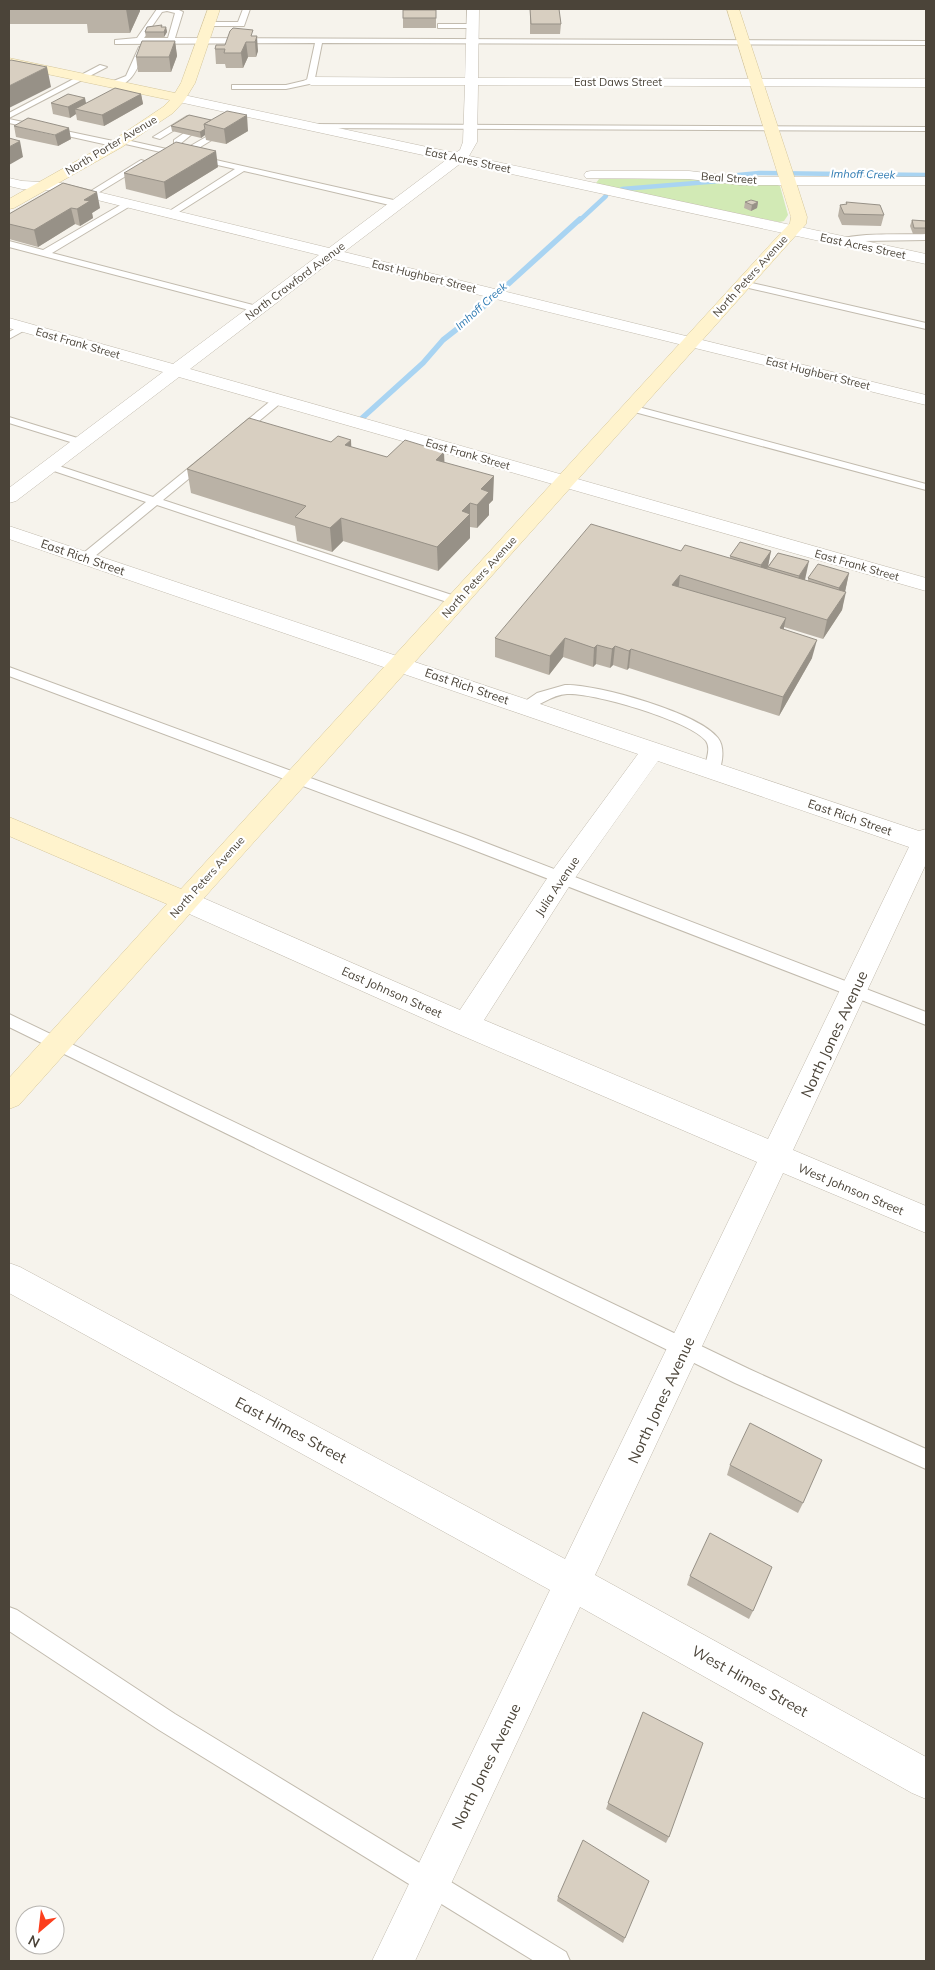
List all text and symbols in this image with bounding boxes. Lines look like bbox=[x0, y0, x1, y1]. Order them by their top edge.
street label: East Daws Street bbox=[574, 75, 662, 89]
street label: North Porter Avenue bbox=[63, 112, 159, 178]
street label: East Acres Street bbox=[424, 144, 512, 176]
water label: Imhoff Creek bbox=[831, 166, 896, 182]
street label: Beal Street bbox=[701, 169, 758, 187]
street label: East Acres Street bbox=[819, 230, 907, 262]
street label: North Peters Avenue bbox=[710, 232, 790, 320]
street label: North Crawford Avenue bbox=[242, 239, 348, 323]
street label: East Hughbert Street bbox=[370, 256, 478, 296]
water label: Imhoff Creek bbox=[452, 279, 510, 333]
street label: East Frank Street bbox=[34, 324, 122, 362]
street label: East Hughbert Street bbox=[764, 353, 872, 393]
street label: East Frank Street bbox=[424, 435, 512, 473]
street label: North Peters Avenue bbox=[439, 533, 519, 621]
street label: East Rich Street bbox=[39, 536, 127, 578]
street label: East Frank Street bbox=[813, 546, 901, 584]
street label: East Rich Street bbox=[423, 665, 511, 707]
street label: East Rich Street bbox=[806, 796, 894, 838]
street label: North Peters Avenue bbox=[167, 833, 247, 921]
street label: Julia Avenue bbox=[532, 853, 582, 919]
street label: East Johnson Street bbox=[339, 963, 445, 1021]
street label: North Jones Avenue bbox=[796, 968, 872, 1100]
street label: West Johnson Street bbox=[796, 1160, 906, 1218]
street label: North Jones Avenue bbox=[623, 1334, 699, 1466]
street label: East Himes Street bbox=[232, 1393, 350, 1467]
street label: West Himes Street bbox=[689, 1641, 811, 1721]
street label: North Jones Avenue bbox=[447, 1700, 525, 1832]
north arrow bbox=[15, 1905, 65, 1955]
text: N bbox=[25, 1931, 43, 1952]

